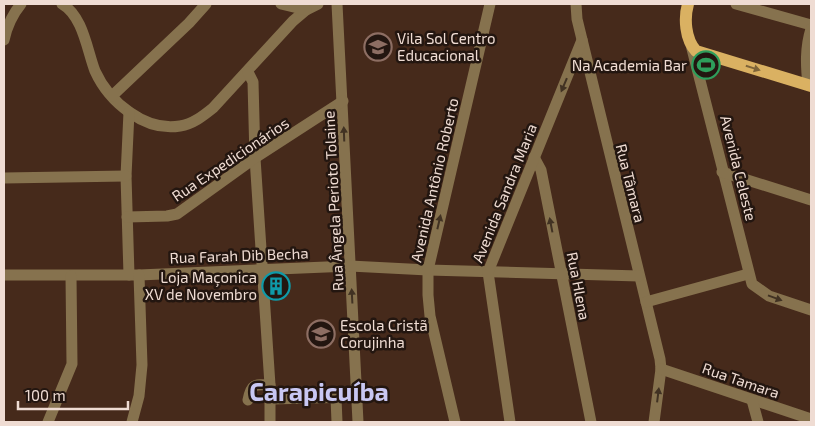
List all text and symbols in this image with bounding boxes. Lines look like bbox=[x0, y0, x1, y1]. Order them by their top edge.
place label: Vila Sol Centro Educacional bbox=[397, 29, 496, 64]
school or university icon: Vila Sol Centro Educacional bbox=[363, 32, 393, 62]
sports icon: Na Academia Bar bbox=[691, 50, 721, 80]
place label: Na Academia Bar bbox=[572, 56, 687, 74]
one-way arrow bbox=[746, 65, 761, 73]
one-way arrow bbox=[559, 78, 567, 92]
street label: Avenida Antônio Roberto bbox=[406, 96, 462, 264]
street label: Rua Ângela Perioto Tolaine bbox=[319, 110, 347, 292]
street label: Rua Expedicionários bbox=[168, 113, 292, 205]
street label: Avenida Celeste bbox=[717, 113, 761, 223]
street label: Avenida Sandra Maria bbox=[468, 121, 540, 265]
one-way arrow bbox=[340, 126, 348, 142]
street label: Rua Tâmara bbox=[613, 142, 649, 224]
one-way arrow bbox=[435, 215, 443, 230]
one-way arrow bbox=[547, 217, 555, 233]
street label: Rua Farah Dib Becha bbox=[169, 244, 309, 266]
street label: Rua Hlena bbox=[564, 250, 594, 322]
place label: Loja Maçonica XV de Novembro bbox=[145, 268, 257, 303]
building icon: Loja Maçonica XV de Novembro bbox=[261, 271, 291, 301]
one-way arrow bbox=[348, 288, 356, 304]
one-way arrow bbox=[768, 294, 783, 302]
place label: Escola Cristã Corujinha bbox=[340, 316, 428, 352]
school or university icon: Escola Cristã Corujinha bbox=[306, 319, 336, 349]
street label: Rua Tamara bbox=[700, 358, 782, 402]
district label: Carapicuíba bbox=[249, 376, 389, 406]
scale bar bbox=[18, 378, 128, 410]
text: 100 m bbox=[25, 386, 66, 404]
one-way arrow bbox=[654, 387, 662, 403]

